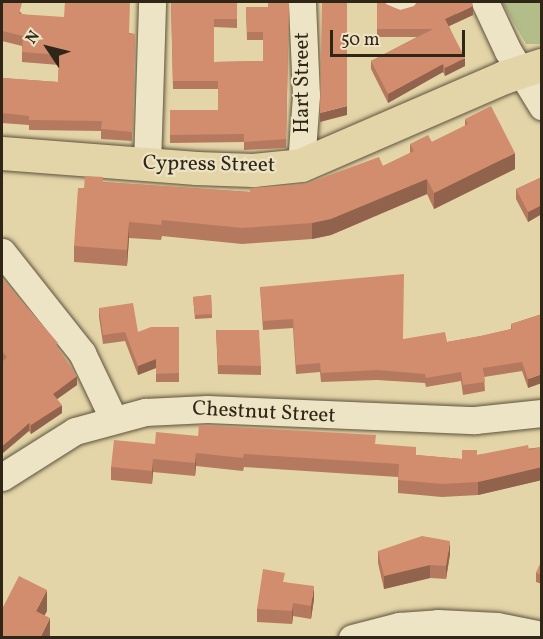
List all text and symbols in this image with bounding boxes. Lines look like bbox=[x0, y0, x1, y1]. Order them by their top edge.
north arrow bbox=[18, 18, 78, 78]
scale bar bbox=[333, 18, 468, 56]
text: N bbox=[21, 27, 46, 49]
text: 50 m bbox=[341, 28, 380, 53]
street label: Hart Street bbox=[290, 32, 316, 134]
street label: Cypress Street bbox=[143, 151, 275, 179]
street label: Chestnut Street bbox=[192, 397, 336, 429]

